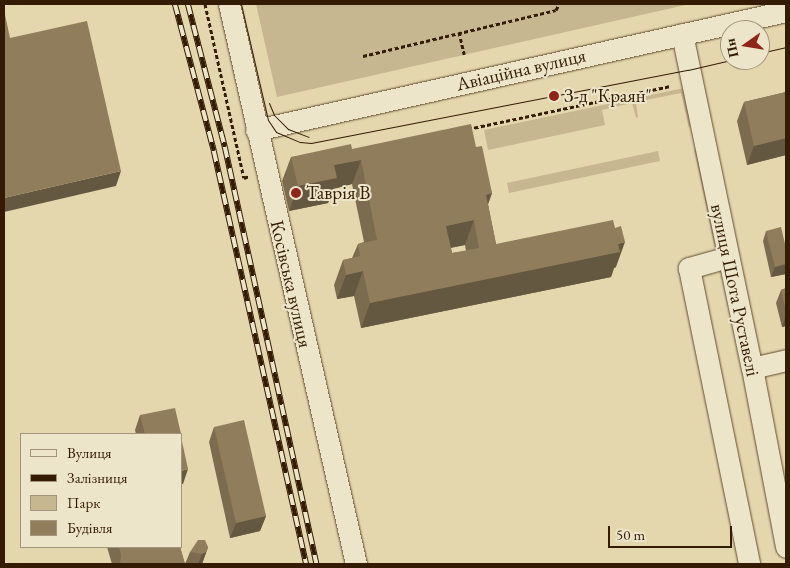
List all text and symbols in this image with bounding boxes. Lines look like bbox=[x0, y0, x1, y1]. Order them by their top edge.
north arrow bbox=[720, 20, 770, 70]
text: Пн bbox=[720, 37, 742, 60]
street label: Авіаційна вулиця bbox=[454, 44, 588, 96]
place label: З-д "Краян" bbox=[564, 85, 652, 107]
marker: З-д "Краян" bbox=[548, 90, 560, 102]
place label: Таврія В bbox=[306, 182, 370, 204]
marker: Таврія В bbox=[290, 187, 302, 199]
street label: вулиця Шота Руставелі bbox=[706, 202, 764, 378]
street label: Косівська вулиця bbox=[265, 218, 317, 350]
legend bbox=[20, 433, 182, 548]
text: Вулиця bbox=[67, 443, 112, 462]
text: Залізниця bbox=[67, 468, 127, 487]
text: Парк bbox=[67, 493, 100, 512]
scale bar bbox=[610, 516, 734, 548]
text: Будівля bbox=[67, 518, 113, 537]
text: 50 m bbox=[616, 525, 645, 544]

